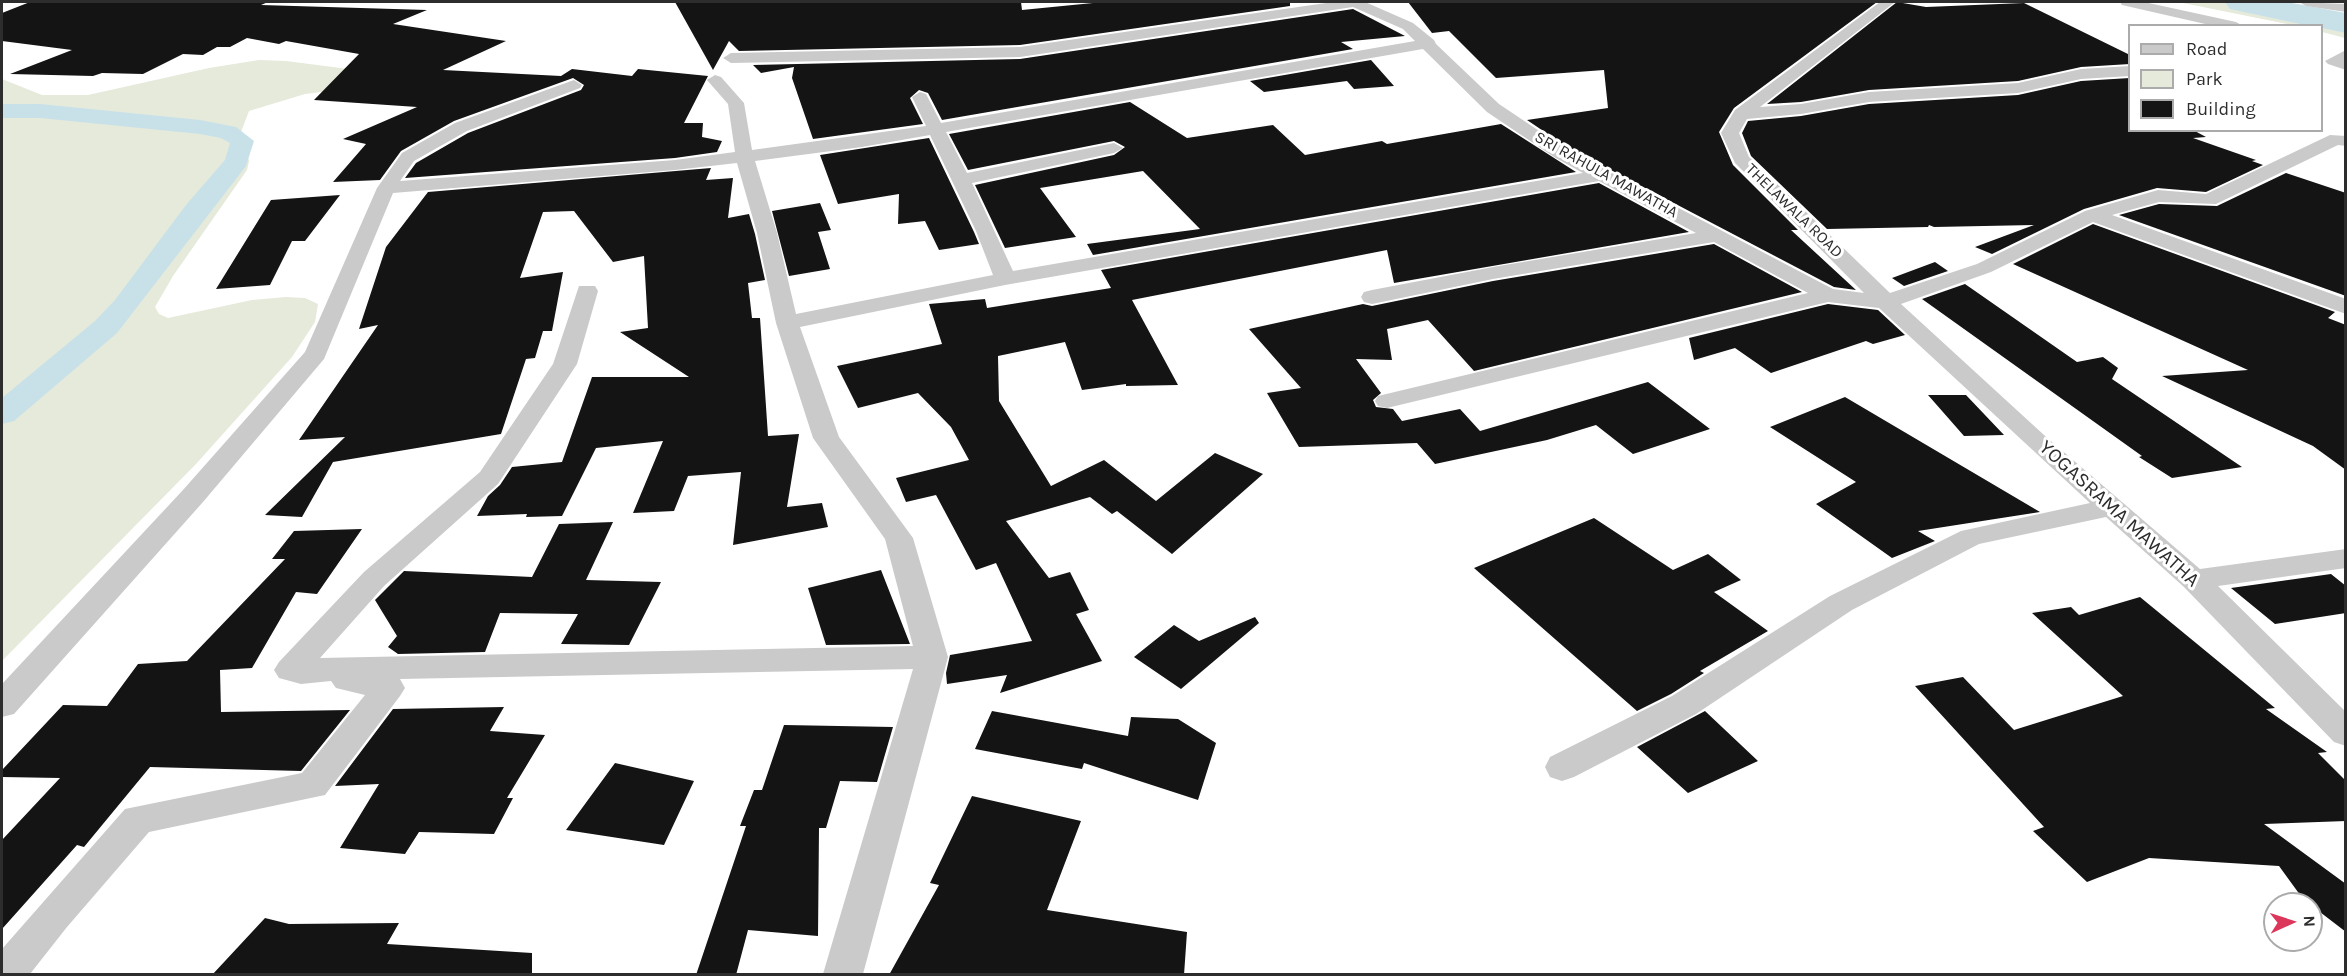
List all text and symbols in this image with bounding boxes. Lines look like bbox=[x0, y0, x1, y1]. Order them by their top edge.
legend bbox=[2128, 24, 2323, 132]
text: Road bbox=[2186, 38, 2227, 60]
text: Park bbox=[2186, 68, 2223, 90]
text: Building bbox=[2186, 98, 2256, 120]
street label: SRI RAHULA MAWATHA bbox=[1531, 128, 1681, 222]
street label: THELAWALA ROAD bbox=[1742, 160, 1846, 262]
street label: YOGASRAMA MAWATHA bbox=[2034, 436, 2204, 592]
north arrow bbox=[2263, 892, 2323, 952]
text: N bbox=[2300, 915, 2319, 927]

